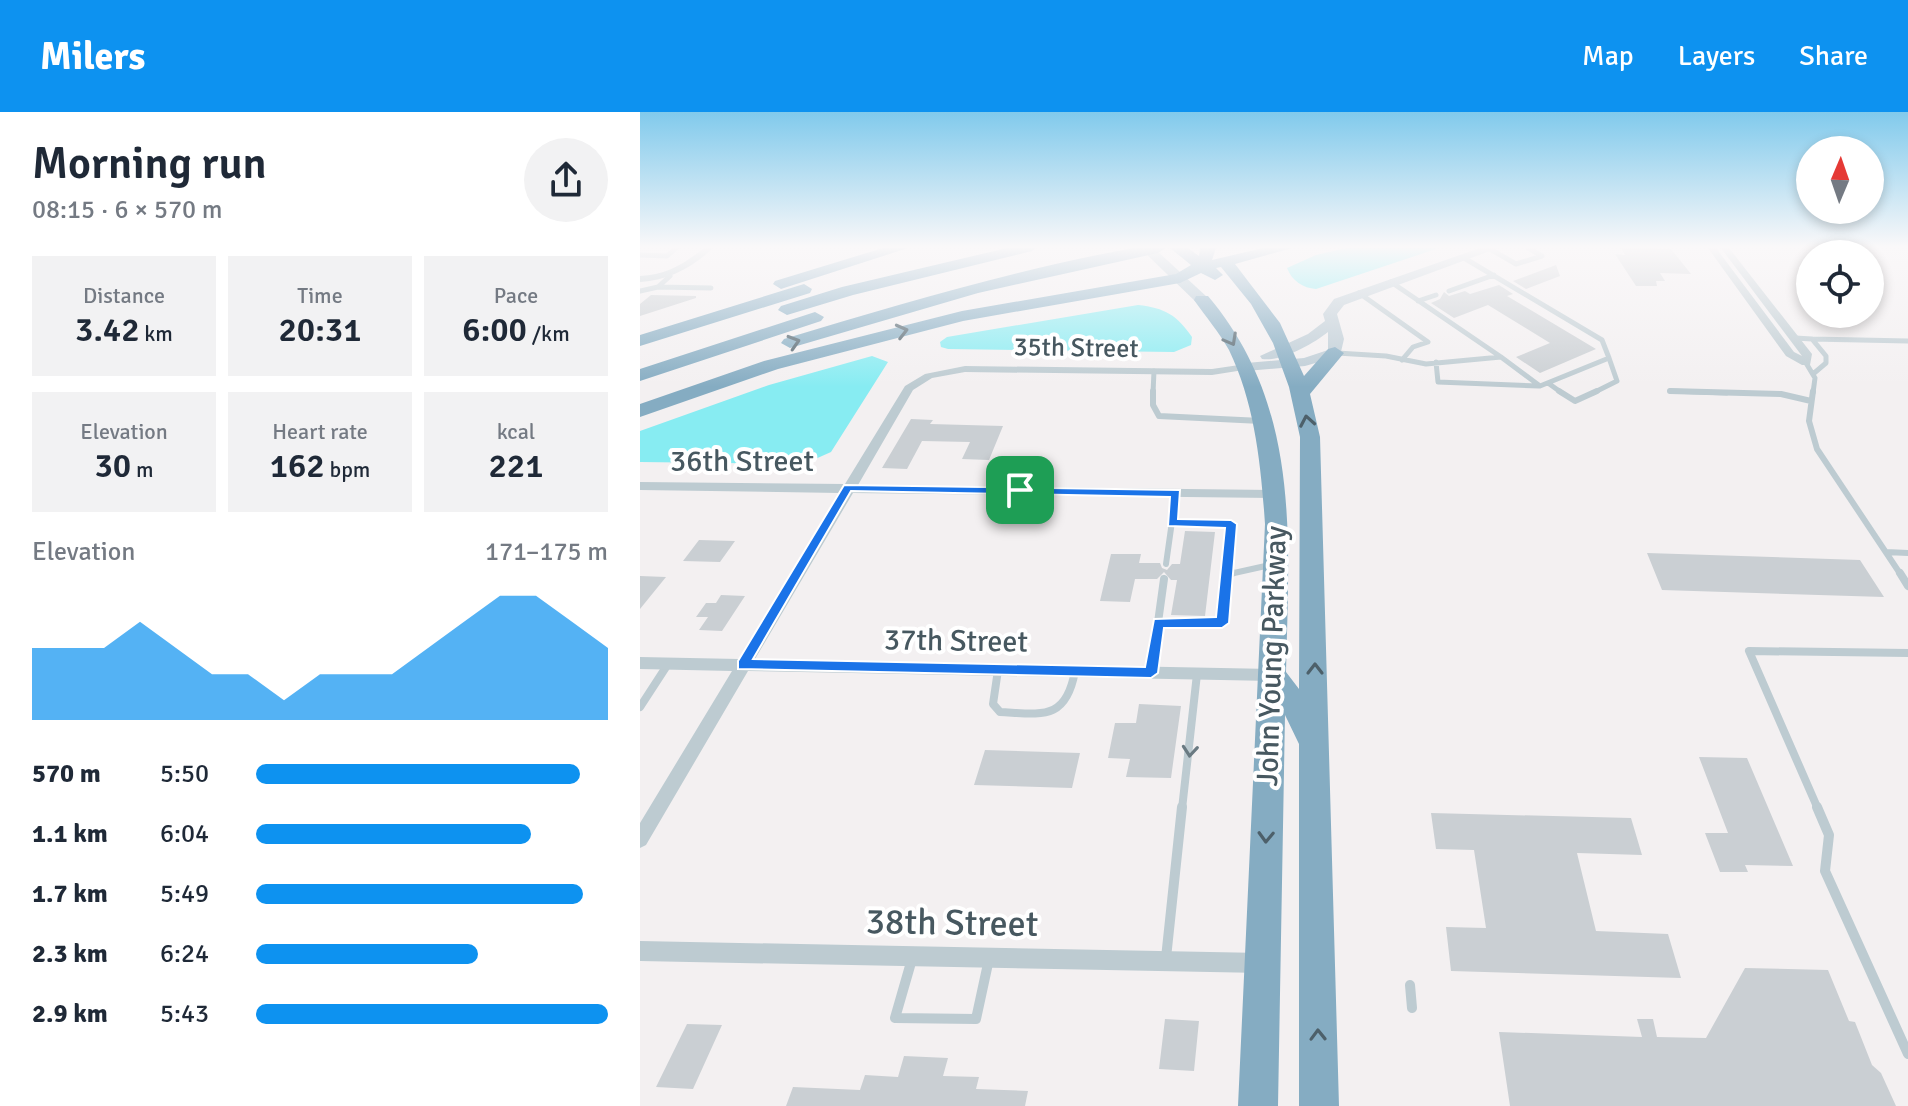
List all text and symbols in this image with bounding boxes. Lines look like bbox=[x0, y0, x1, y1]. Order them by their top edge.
text: Milers bbox=[40, 33, 145, 80]
text: Map bbox=[1582, 39, 1634, 73]
text: Layers bbox=[1678, 39, 1755, 73]
text: Share bbox=[1799, 39, 1868, 73]
north arrow bbox=[1796, 136, 1884, 224]
map controls bbox=[1796, 136, 1884, 328]
text: Morning run bbox=[32, 137, 267, 191]
button: share bbox=[524, 138, 608, 222]
text: 08:15 · 6 × 570 m bbox=[32, 194, 223, 226]
button: locate bbox=[1796, 240, 1884, 328]
text: Distance bbox=[83, 282, 165, 309]
text: Time bbox=[297, 282, 343, 309]
text: Pace bbox=[494, 282, 538, 309]
text: 3.42 bbox=[75, 309, 140, 351]
text: 20:31 bbox=[278, 309, 362, 351]
text: 6:00 bbox=[462, 309, 527, 351]
text: km bbox=[140, 320, 173, 347]
text: /km bbox=[527, 320, 570, 347]
one-way arrow bbox=[894, 324, 908, 341]
street label: 35th Street bbox=[1013, 331, 1139, 365]
one-way arrow bbox=[1221, 331, 1237, 346]
one-way arrow bbox=[786, 335, 800, 351]
one-way arrow bbox=[1300, 415, 1317, 428]
text: Elevation bbox=[80, 418, 168, 445]
text: Heart rate bbox=[272, 418, 368, 445]
text: kcal bbox=[497, 418, 535, 445]
street label: 36th Street bbox=[670, 443, 814, 480]
text: 30 bbox=[94, 445, 131, 487]
text: 162 bbox=[270, 445, 325, 487]
text: 221 bbox=[488, 445, 544, 487]
text: m bbox=[131, 456, 154, 483]
text: bpm bbox=[325, 456, 370, 483]
pin bbox=[986, 456, 1054, 524]
icon: arrive bbox=[998, 468, 1042, 512]
street label: John Young Parkway bbox=[1249, 525, 1295, 787]
text: Elevation bbox=[32, 536, 136, 568]
text: 171–175 m bbox=[485, 536, 608, 568]
street label: 37th Street bbox=[884, 621, 1028, 661]
one-way arrow bbox=[1306, 662, 1324, 675]
one-way arrow bbox=[1182, 745, 1199, 758]
text: 570 m bbox=[32, 758, 101, 790]
text: 5:50 bbox=[160, 758, 209, 790]
text: 1.1 km bbox=[32, 818, 108, 850]
text: 6:04 bbox=[160, 818, 209, 850]
one-way arrow bbox=[1258, 831, 1275, 844]
text: 1.7 km bbox=[32, 878, 108, 910]
text: 5:49 bbox=[160, 878, 209, 910]
street label: 38th Street bbox=[865, 899, 1039, 947]
text: 2.3 km bbox=[32, 938, 108, 970]
text: 6:24 bbox=[160, 938, 209, 970]
text: 2.9 km bbox=[32, 998, 108, 1030]
text: 5:43 bbox=[160, 998, 209, 1030]
one-way arrow bbox=[1310, 1028, 1327, 1041]

